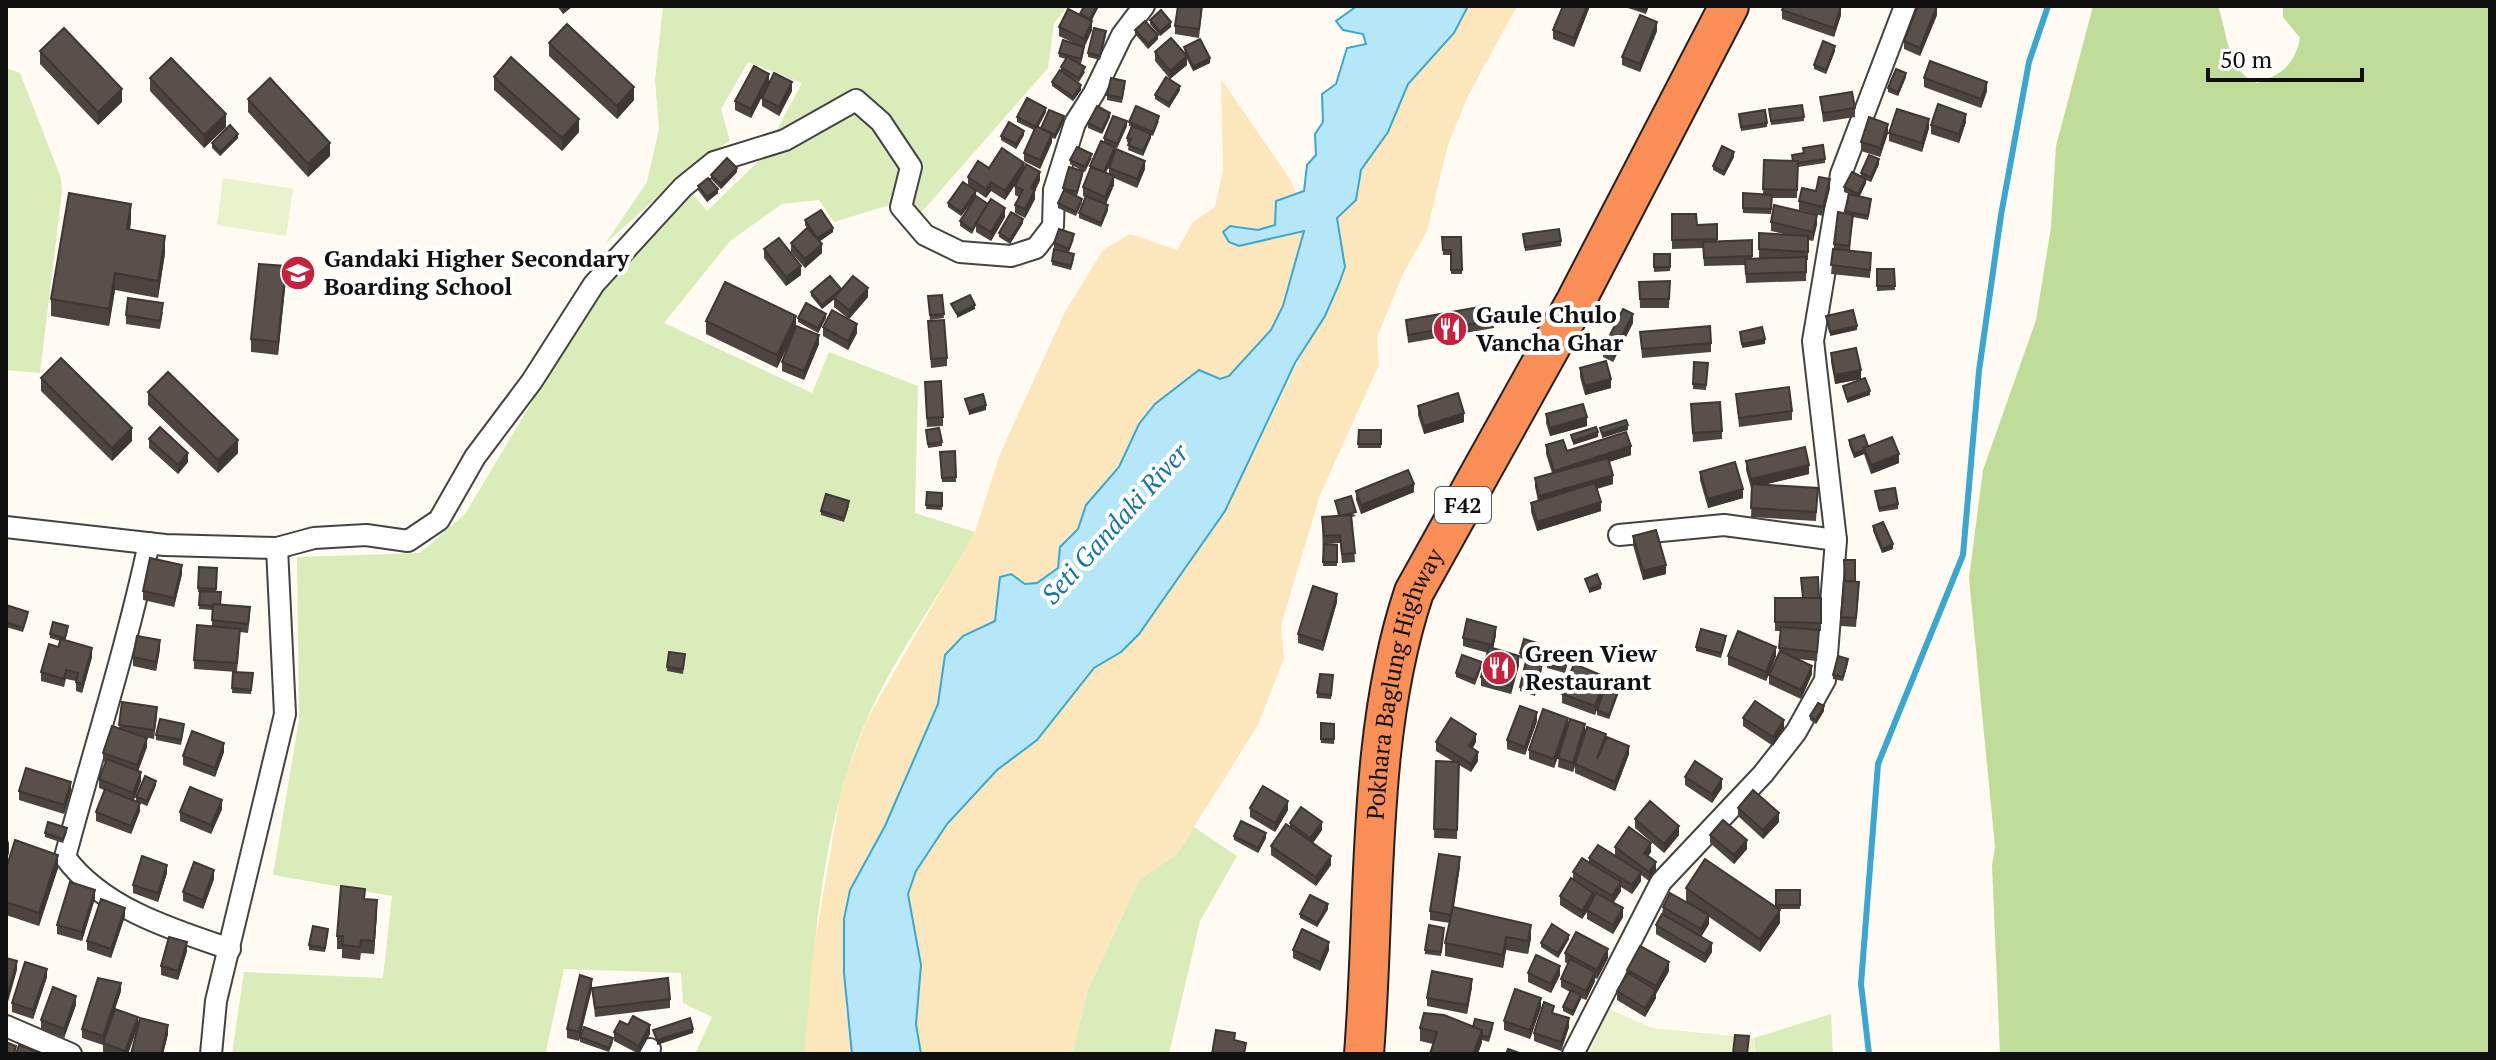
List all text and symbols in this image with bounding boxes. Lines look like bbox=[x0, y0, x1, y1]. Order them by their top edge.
scale bar bbox=[2208, 32, 2362, 82]
text: 50 m bbox=[2220, 43, 2272, 75]
place label: Gandaki Higher Secondary Boarding School bbox=[324, 242, 631, 302]
school or university icon: Gandaki Higher Secondary Boarding School bbox=[279, 254, 317, 292]
place label: Gaule Chulo Vancha Ghar bbox=[1476, 298, 1624, 358]
restaurant icon: Gaule Chulo Vancha Ghar bbox=[1431, 310, 1469, 348]
water label: Seti Gandaki River bbox=[1033, 435, 1196, 611]
road number: F42 bbox=[1435, 487, 1491, 523]
street label: Pokhara Baglung Highway bbox=[1359, 542, 1451, 821]
place label: Green View Restaurant bbox=[1525, 637, 1658, 697]
restaurant icon: Green View Restaurant bbox=[1480, 649, 1518, 687]

